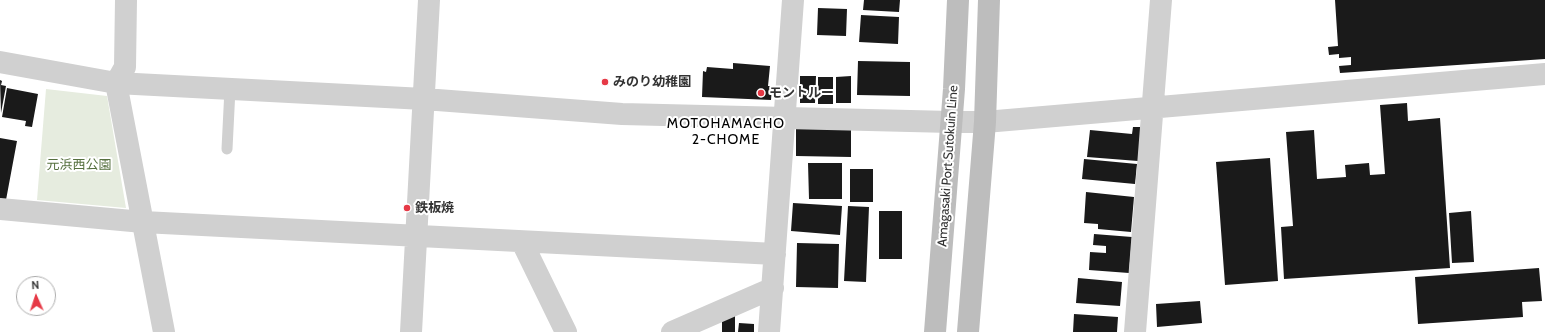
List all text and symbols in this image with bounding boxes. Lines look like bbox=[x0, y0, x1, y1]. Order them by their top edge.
place label: みのり幼稚園 bbox=[613, 74, 691, 90]
marker: みのり幼稚園 bbox=[600, 77, 610, 87]
place label: モントルー bbox=[769, 85, 834, 101]
street label: Amagasaki Port Sutokuin Line bbox=[935, 85, 961, 247]
marker: モントルー bbox=[756, 88, 766, 98]
district label: MOTOHAMACHO 2-CHOME bbox=[667, 116, 785, 148]
park label: 元浜西公園 bbox=[47, 157, 111, 173]
place label: 鉄板焼 bbox=[415, 200, 454, 216]
marker: 鉄板焼 bbox=[402, 203, 412, 213]
north arrow bbox=[16, 276, 56, 316]
text: N bbox=[31, 278, 40, 292]

